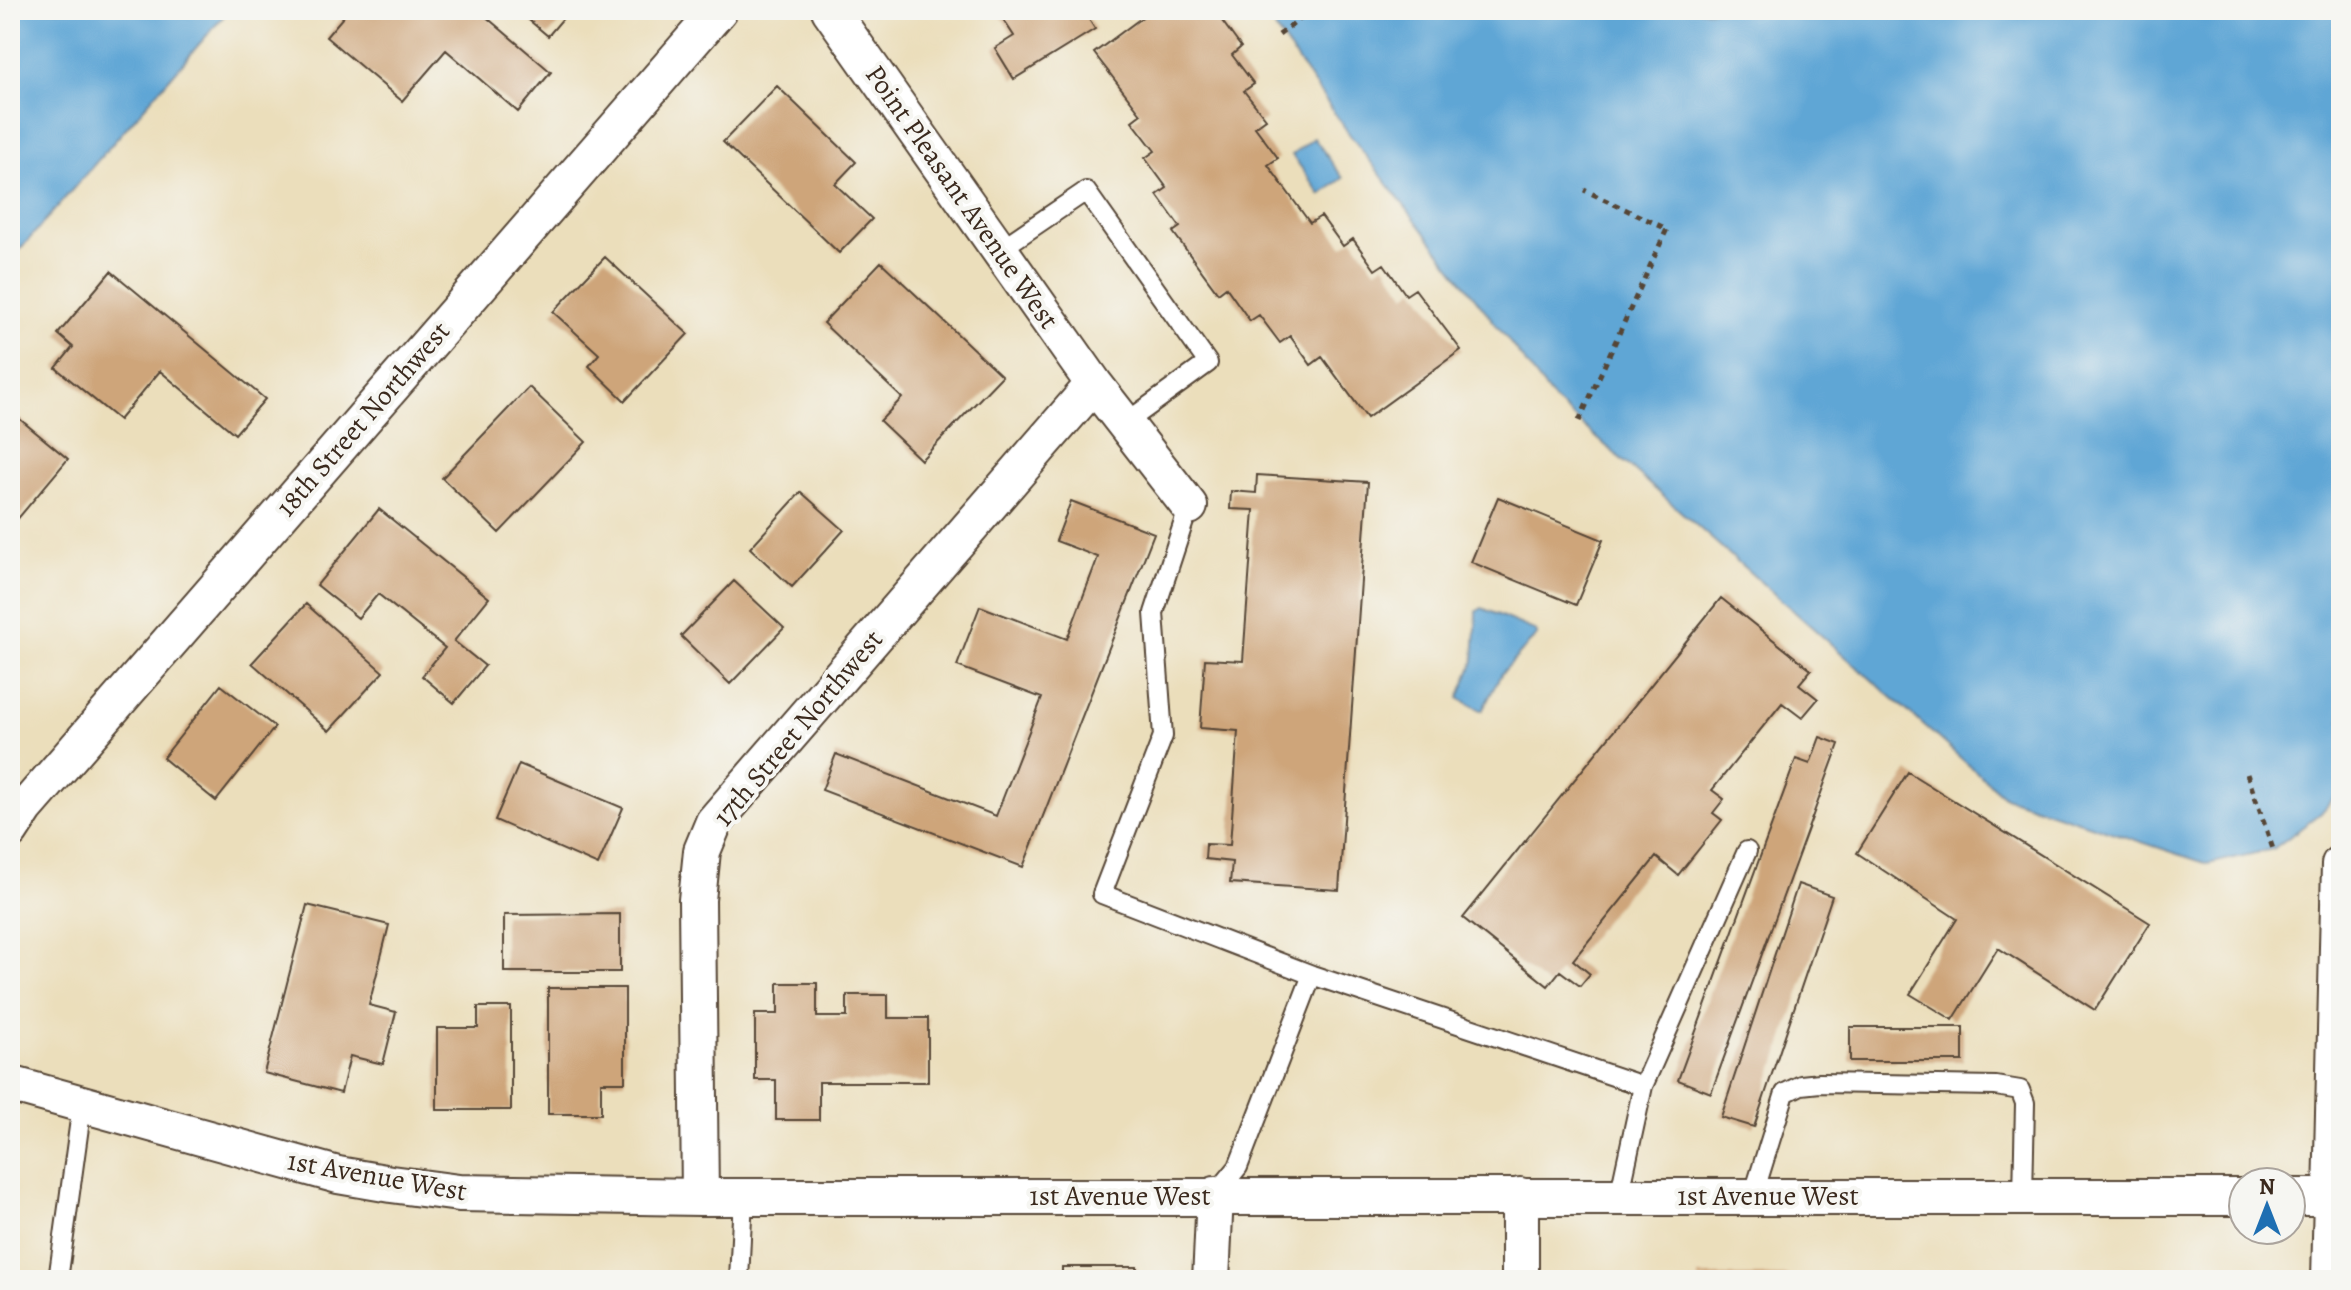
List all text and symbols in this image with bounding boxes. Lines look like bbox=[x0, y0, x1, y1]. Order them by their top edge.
street label: Point Pleasant Avenue West bbox=[856, 57, 1068, 337]
street label: 18th Street Northwest bbox=[267, 313, 459, 525]
street label: 17th Street Northwest bbox=[704, 622, 892, 834]
street label: 1st Avenue West bbox=[284, 1142, 470, 1210]
north arrow bbox=[2227, 1166, 2307, 1246]
text: N bbox=[2259, 1172, 2275, 1202]
street label: 1st Avenue West bbox=[1029, 1177, 1211, 1215]
street label: 1st Avenue West bbox=[1677, 1177, 1859, 1215]

